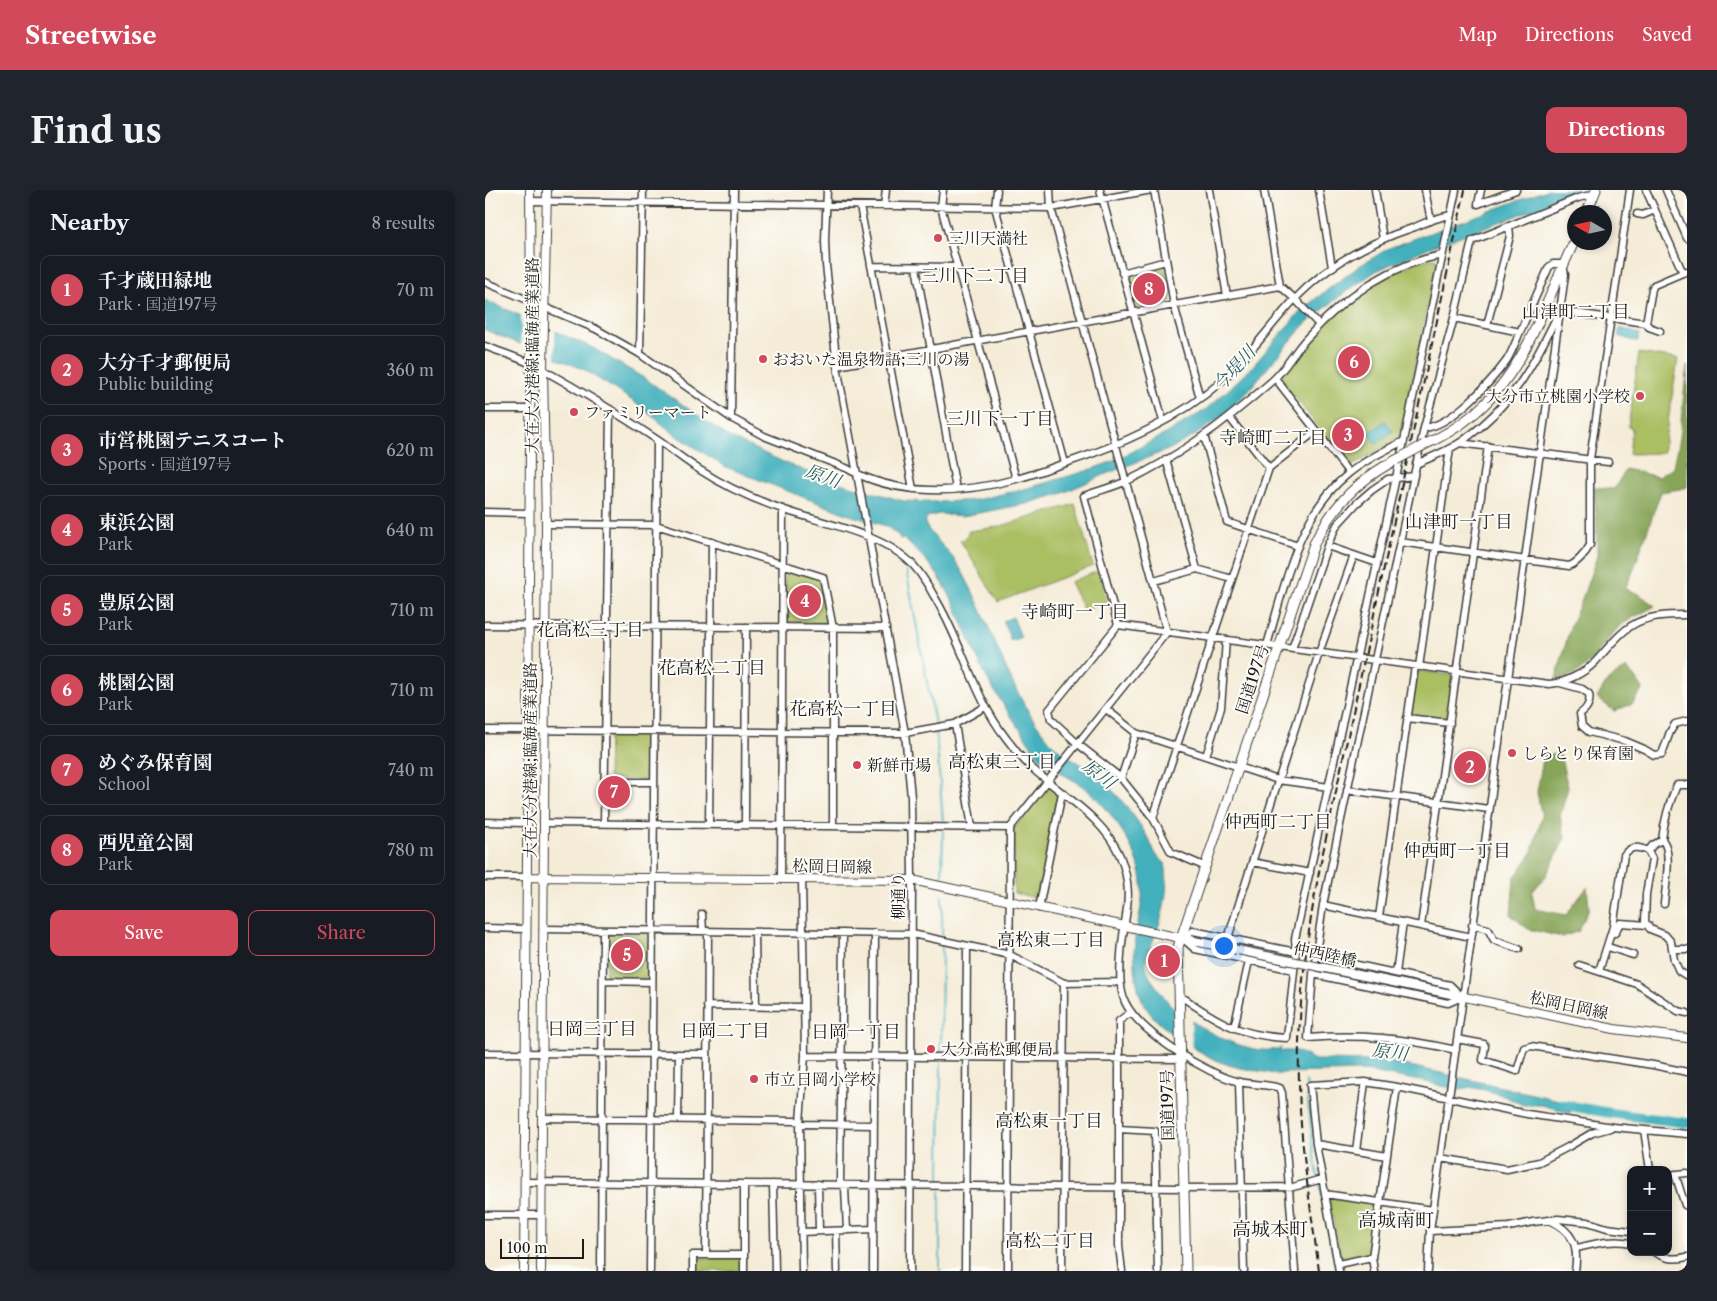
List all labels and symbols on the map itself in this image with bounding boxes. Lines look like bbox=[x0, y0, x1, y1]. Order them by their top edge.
north arrow bbox=[1567, 205, 1612, 250]
place label: 三川天満社 bbox=[948, 228, 1028, 248]
marker: 三川天満社 bbox=[932, 232, 944, 244]
street label: 大在大分港線;臨海産業道路 bbox=[522, 257, 542, 453]
district label: 三川下二丁目 bbox=[921, 265, 1029, 287]
pin: 8 bbox=[1133, 270, 1165, 308]
district label: 山津町二丁目 bbox=[1522, 301, 1630, 323]
water label: 今堤川 bbox=[1208, 340, 1262, 396]
pin: 6 bbox=[1338, 343, 1370, 381]
place label: おおいた温泉物語;三川の湯 bbox=[773, 349, 970, 369]
marker: おおいた温泉物語;三川の湯 bbox=[757, 353, 769, 365]
place label: 大分市立桃園小学校 bbox=[1486, 386, 1630, 406]
marker: 大分市立桃園小学校 bbox=[1634, 390, 1646, 402]
place label: ファミリーマート bbox=[584, 402, 712, 422]
marker: ファミリーマート bbox=[568, 406, 580, 418]
district label: 三川下一丁目 bbox=[946, 408, 1054, 430]
pin: 3 bbox=[1332, 416, 1364, 454]
district label: 寺崎町二丁目 bbox=[1219, 427, 1327, 449]
water label: 原川 bbox=[802, 460, 846, 493]
district label: 山津町一丁目 bbox=[1405, 511, 1513, 533]
pin: 4 bbox=[789, 582, 821, 620]
district label: 寺崎町一丁目 bbox=[1021, 601, 1129, 623]
district label: 花高松三丁目 bbox=[536, 619, 644, 641]
street label: 国道197号 bbox=[1231, 642, 1273, 716]
district label: 花高松二丁目 bbox=[658, 657, 766, 679]
street label: 大在大分港線;臨海産業道路 bbox=[520, 662, 540, 858]
district label: 花高松一丁目 bbox=[789, 698, 897, 720]
place label: しらとり保育園 bbox=[1522, 743, 1634, 763]
marker: しらとり保育園 bbox=[1506, 747, 1518, 759]
pin: 2 bbox=[1454, 748, 1486, 786]
district label: 高松東三丁目 bbox=[948, 751, 1056, 773]
water label: 原川 bbox=[1078, 754, 1122, 795]
place label: 新鮮市場 bbox=[867, 755, 931, 775]
marker: 新鮮市場 bbox=[851, 759, 863, 771]
pin: 7 bbox=[598, 773, 630, 811]
district label: 仲西町二丁目 bbox=[1224, 811, 1332, 833]
district label: 仲西町一丁目 bbox=[1403, 840, 1511, 862]
street label: 松岡日岡線 bbox=[792, 855, 872, 877]
street label: 柳通り bbox=[888, 872, 908, 920]
district label: 高松東二丁目 bbox=[997, 929, 1105, 951]
your location bbox=[1211, 933, 1237, 959]
pin: 5 bbox=[611, 936, 643, 974]
street label: 仲西陸橋 bbox=[1292, 938, 1358, 970]
pin: 1 bbox=[1148, 942, 1180, 980]
street label: 松岡日岡線 bbox=[1528, 987, 1610, 1023]
district label: 日岡三丁目 bbox=[547, 1018, 637, 1040]
district label: 日岡二丁目 bbox=[680, 1020, 770, 1042]
district label: 日岡一丁目 bbox=[811, 1021, 901, 1043]
place label: 大分高松郵便局 bbox=[941, 1039, 1053, 1059]
water label: 原川 bbox=[1371, 1039, 1411, 1066]
marker: 大分高松郵便局 bbox=[925, 1043, 937, 1055]
place label: 市立日岡小学校 bbox=[764, 1069, 876, 1089]
street label: 国道197号 bbox=[1156, 1069, 1178, 1141]
marker: 市立日岡小学校 bbox=[748, 1073, 760, 1085]
district label: 高松東一丁目 bbox=[995, 1110, 1103, 1132]
district label: 高城南町 bbox=[1358, 1209, 1434, 1232]
district label: 高城本町 bbox=[1232, 1218, 1308, 1241]
district label: 高松二丁目 bbox=[1005, 1230, 1095, 1252]
scale bar bbox=[500, 1236, 584, 1259]

